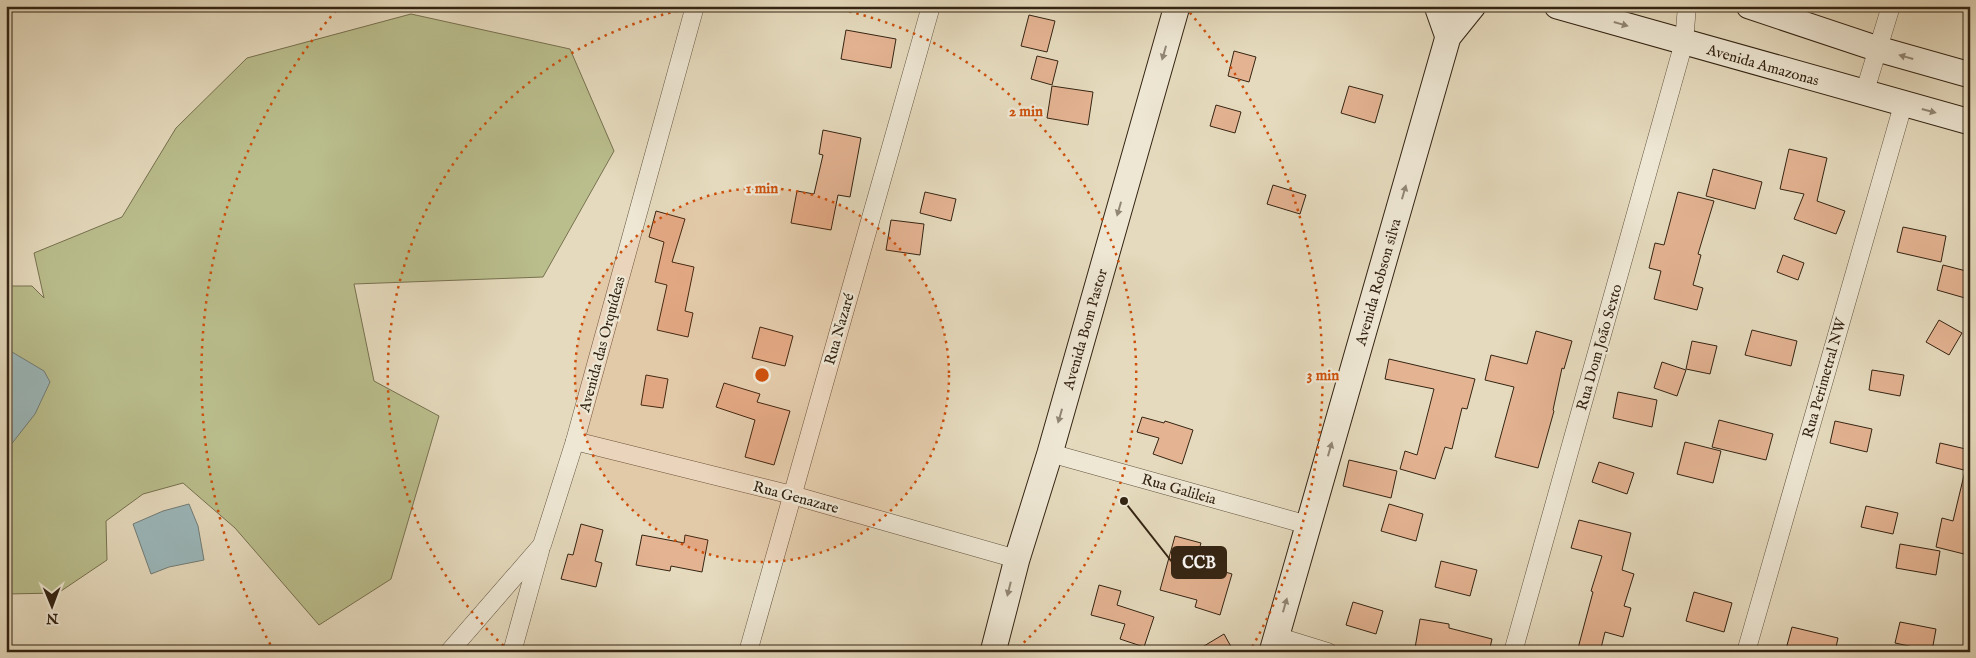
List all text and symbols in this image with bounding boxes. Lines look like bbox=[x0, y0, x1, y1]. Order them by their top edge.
one-way arrow bbox=[1613, 21, 1628, 29]
street label: Avenida Amazonas bbox=[1704, 40, 1821, 91]
one-way arrow bbox=[1159, 46, 1167, 61]
one-way arrow bbox=[1898, 53, 1913, 61]
text: 2 min bbox=[1009, 102, 1043, 121]
one-way arrow bbox=[1921, 108, 1936, 116]
text: 1 min bbox=[746, 179, 778, 198]
one-way arrow bbox=[1400, 184, 1408, 199]
one-way arrow bbox=[1115, 202, 1123, 217]
street label: Avenida Robson silva bbox=[1351, 216, 1406, 349]
street label: Avenida Bom Pastor bbox=[1059, 266, 1112, 393]
street label: Avenida das Orquídeas bbox=[575, 274, 630, 415]
street label: Rua Dom João Sexto bbox=[1572, 282, 1627, 413]
street label: Rua Nazaré bbox=[820, 291, 859, 367]
street label: Rua Perimetral NW bbox=[1798, 315, 1851, 440]
centre of rings bbox=[753, 366, 771, 384]
text: 3 min bbox=[1307, 366, 1339, 385]
one-way arrow bbox=[1056, 409, 1064, 424]
one-way arrow bbox=[1326, 441, 1334, 456]
street label: Rua Galileia bbox=[1139, 470, 1219, 509]
street label: Rua Genazare bbox=[751, 477, 841, 518]
callout: CCB bbox=[1172, 547, 1226, 578]
text: CCB bbox=[1182, 554, 1216, 574]
north arrow bbox=[28, 580, 78, 630]
one-way arrow bbox=[1005, 581, 1013, 596]
one-way arrow bbox=[1281, 597, 1289, 612]
text: N bbox=[46, 609, 59, 627]

